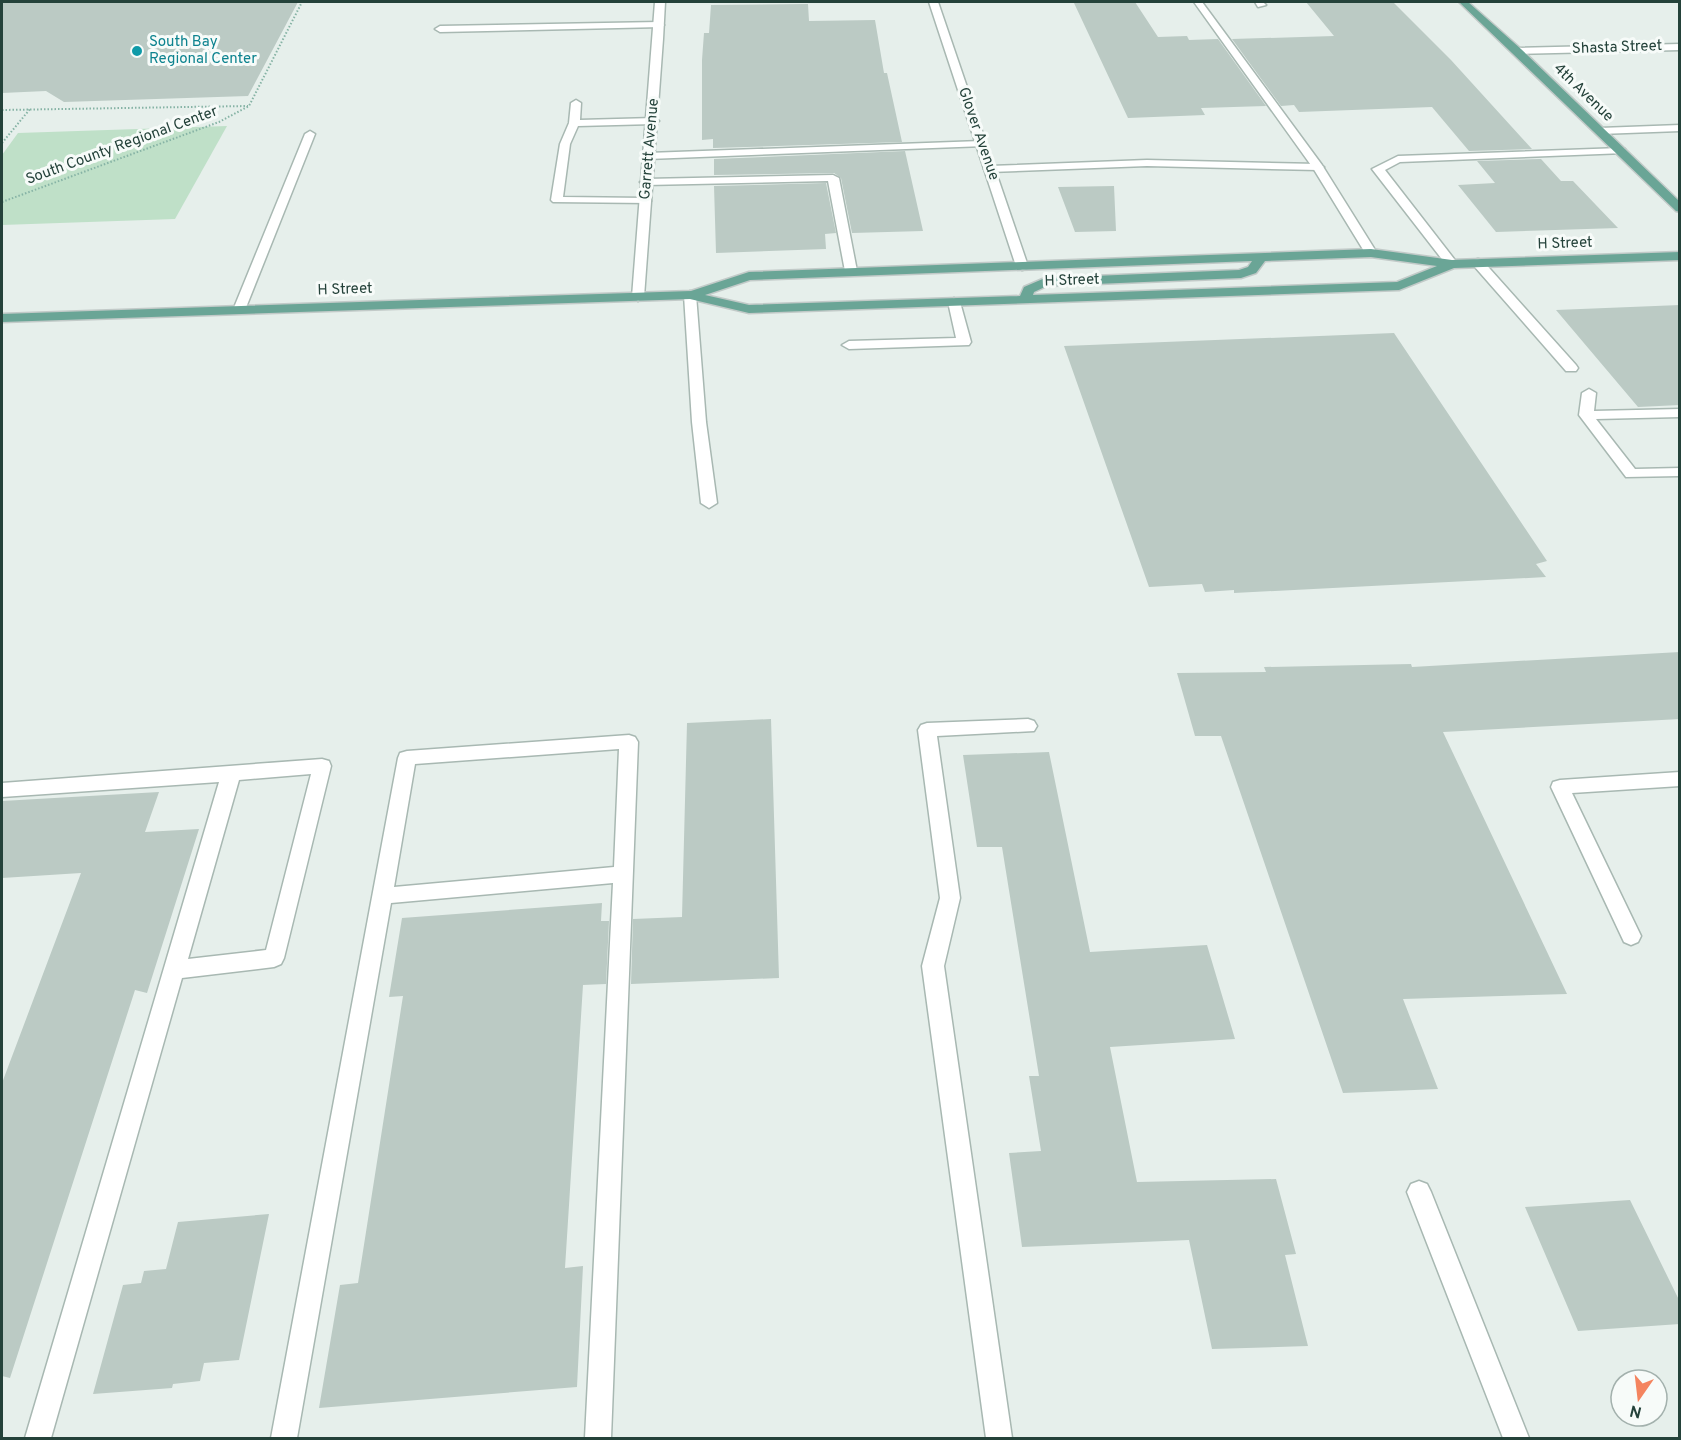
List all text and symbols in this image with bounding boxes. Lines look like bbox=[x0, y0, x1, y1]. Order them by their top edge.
place label: South Bay Regional Center bbox=[149, 33, 257, 69]
street label: Shasta Street bbox=[1571, 37, 1663, 59]
marker: South Bay Regional Center bbox=[130, 44, 144, 58]
street label: 4th Avenue bbox=[1549, 60, 1617, 126]
street label: Glover Avenue bbox=[953, 85, 1003, 183]
street label: Garrett Avenue bbox=[636, 97, 664, 201]
street label: South County Regional Center bbox=[23, 102, 221, 190]
street label: H Street bbox=[1537, 234, 1593, 254]
street label: H Street bbox=[1044, 271, 1100, 291]
street label: H Street bbox=[317, 280, 373, 300]
north arrow bbox=[1609, 1368, 1669, 1428]
text: N bbox=[1628, 1400, 1644, 1422]

